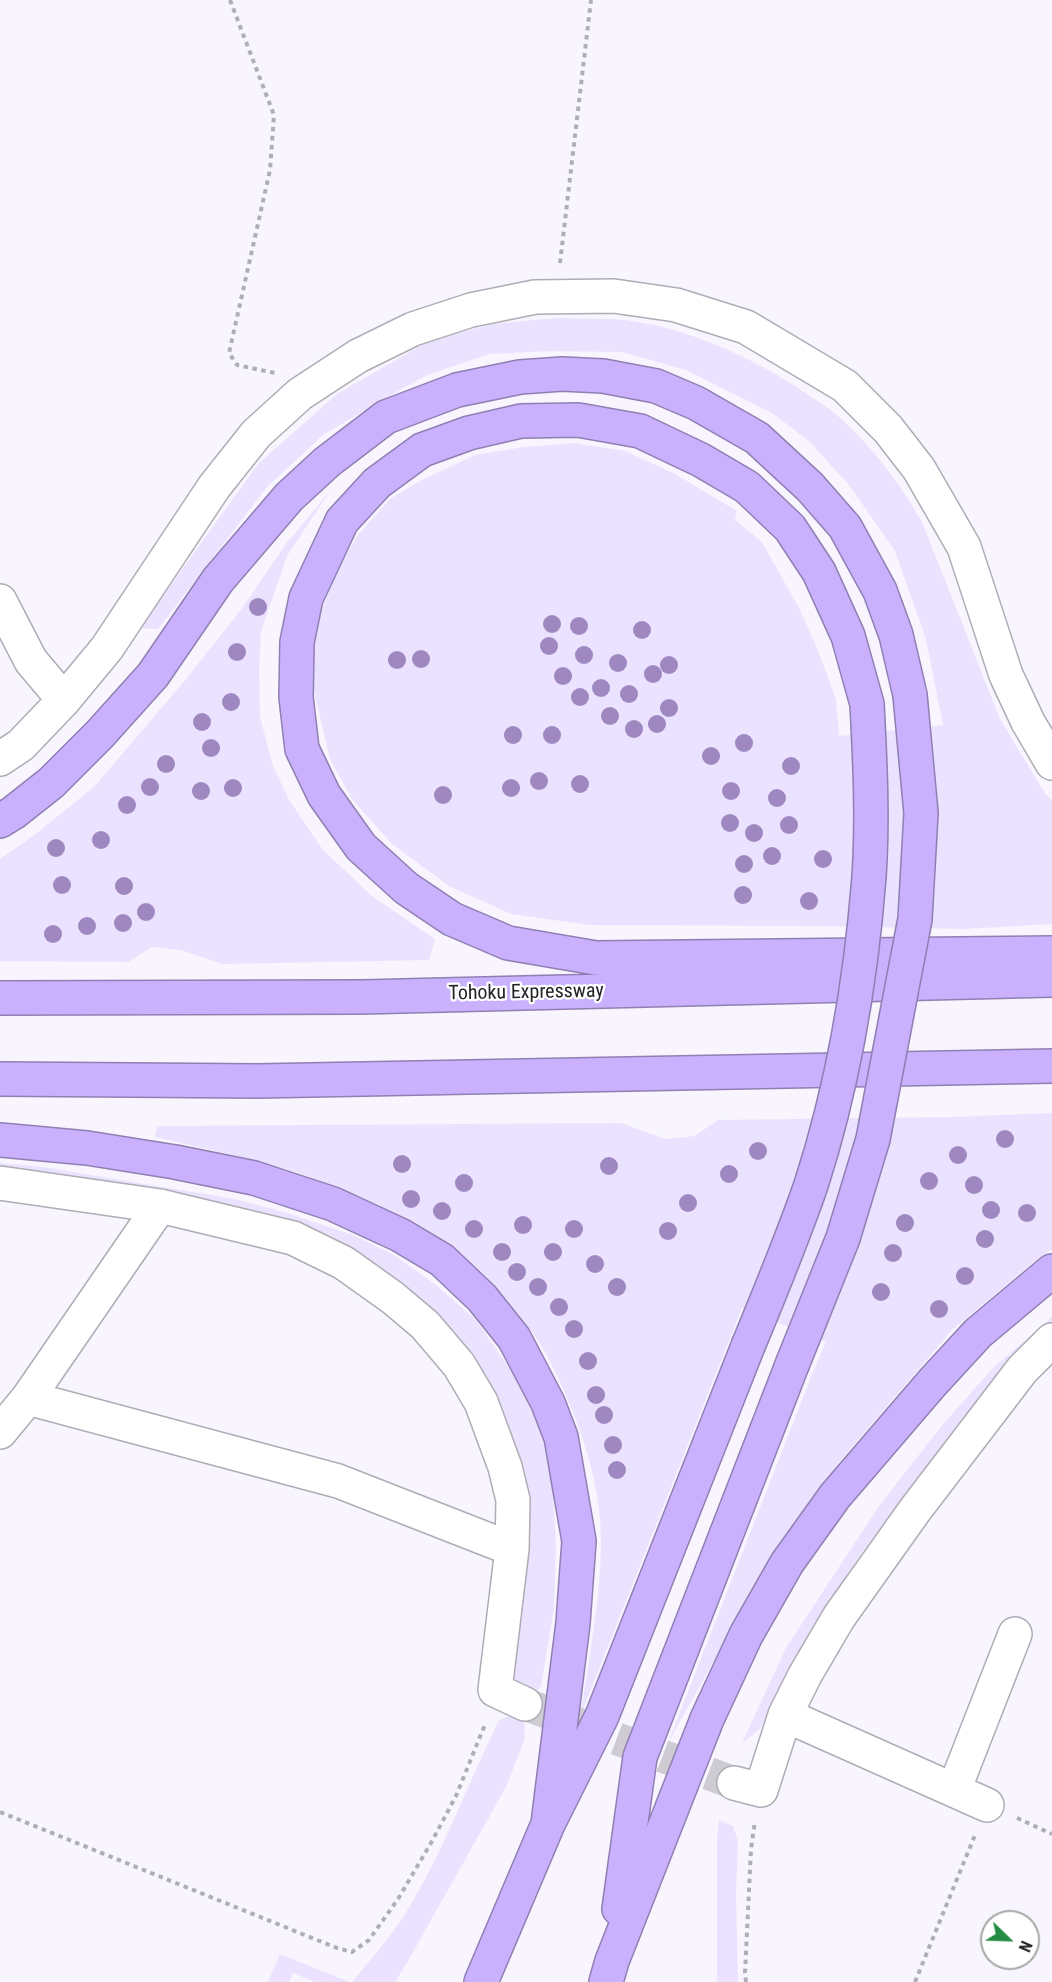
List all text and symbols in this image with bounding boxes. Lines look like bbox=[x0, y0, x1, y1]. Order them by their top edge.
street label: Tohoku Expressway bbox=[448, 980, 604, 1006]
north arrow bbox=[980, 1910, 1040, 1970]
text: N bbox=[1015, 1938, 1036, 1955]

